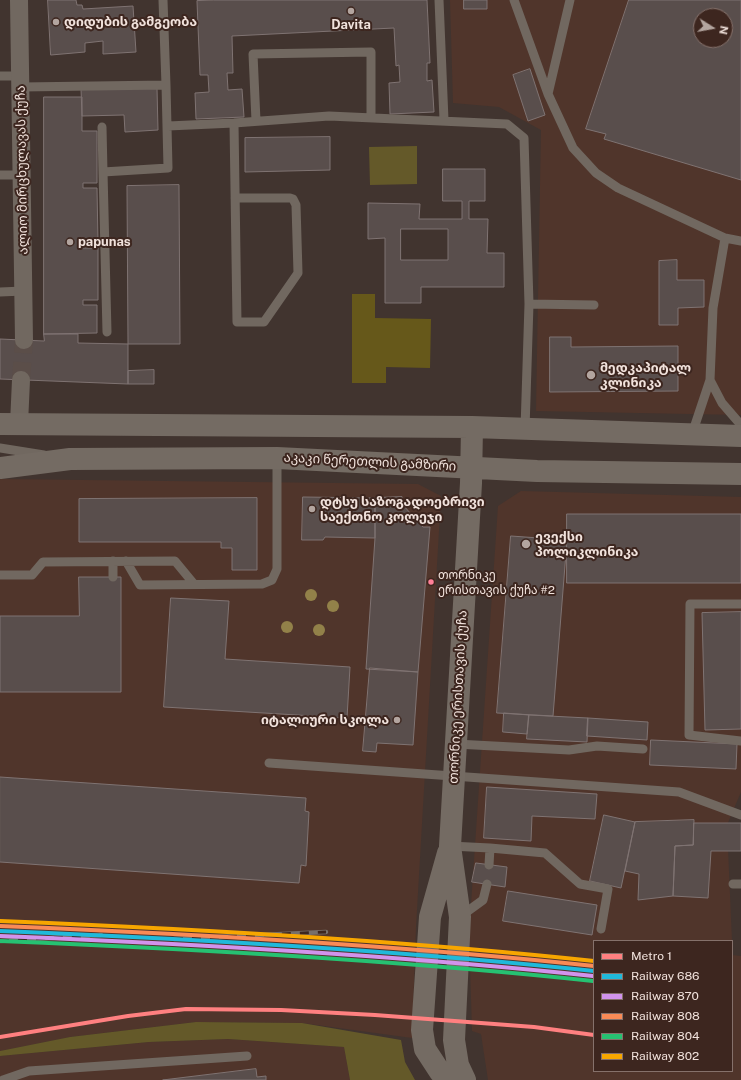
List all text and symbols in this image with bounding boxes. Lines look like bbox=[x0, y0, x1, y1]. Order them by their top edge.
marker: Davita bbox=[346, 6, 356, 16]
north arrow bbox=[693, 8, 733, 48]
place label: დიდუბის გამგეობა bbox=[64, 14, 197, 30]
marker: დიდუბის გამგეობა bbox=[51, 17, 61, 27]
place label: Davita bbox=[331, 17, 371, 33]
text: N bbox=[717, 25, 731, 35]
street label: ალიო მირცხულავას ქუჩა bbox=[13, 85, 31, 255]
place label: papunas bbox=[78, 234, 131, 250]
marker: papunas bbox=[65, 237, 75, 247]
place label: მედკაპიტალ კლინიკა bbox=[600, 360, 691, 391]
marker: მედკაპიტალ კლინიკა bbox=[585, 369, 597, 381]
street label: აკაკი წერეთლის გამზირი bbox=[283, 450, 457, 474]
place label: დტსუ საზოგადოებრივი საექთნო კოლეჯი bbox=[320, 494, 485, 525]
marker: დტსუ საზოგადოებრივი საექთნო კოლეჯი bbox=[307, 504, 317, 514]
place label: ევექსი პოლიკლინიკა bbox=[535, 529, 638, 560]
marker: ევექსი პოლიკლინიკა bbox=[520, 538, 532, 550]
place label: თორნიკე ერისთავის ქუჩა #2 bbox=[438, 568, 555, 596]
marker: თორნიკე ერისთავის ქუჩა #2 bbox=[426, 577, 436, 587]
street label: თორნიკე ერისთავის ქუჩა bbox=[446, 610, 470, 784]
place label: იტალიური სკოლა bbox=[261, 712, 389, 728]
marker: იტალიური სკოლა bbox=[392, 715, 402, 725]
legend bbox=[593, 940, 733, 1072]
text: Metro 1 bbox=[631, 949, 672, 963]
text: Railway 686 bbox=[631, 969, 700, 983]
text: Railway 870 bbox=[631, 989, 699, 1003]
text: Railway 808 bbox=[631, 1009, 700, 1023]
text: Railway 804 bbox=[631, 1029, 700, 1043]
text: Railway 802 bbox=[631, 1049, 699, 1063]

